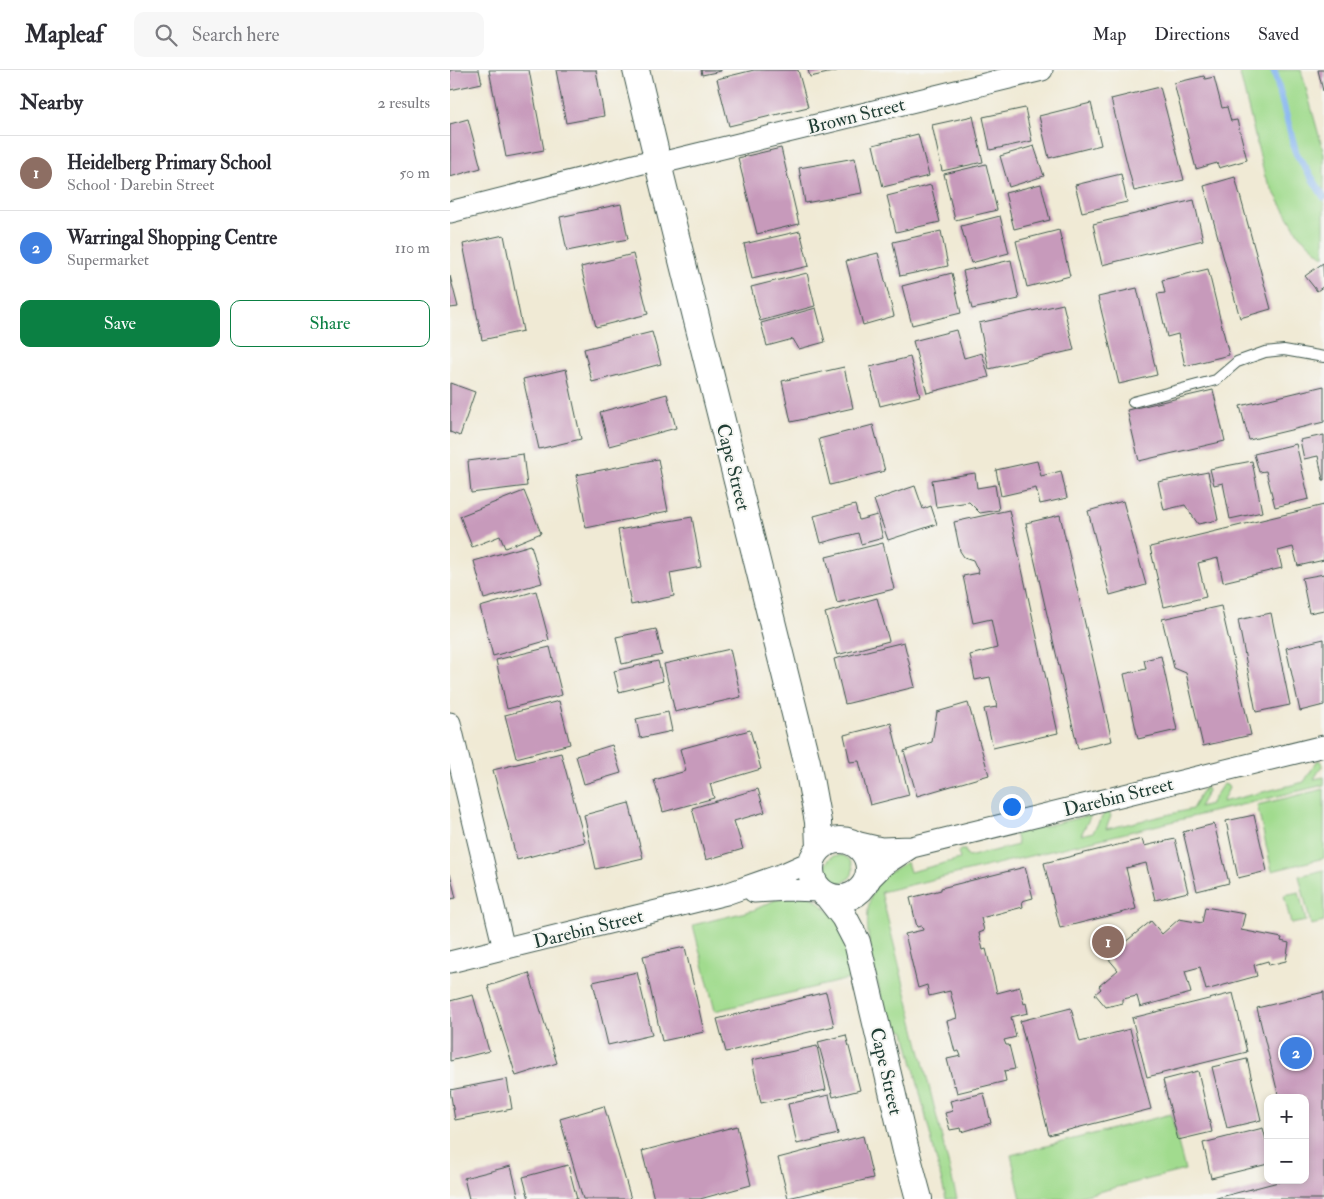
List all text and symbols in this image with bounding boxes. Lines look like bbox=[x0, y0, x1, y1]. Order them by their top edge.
search box bbox=[134, 12, 484, 57]
text: Mapleaf bbox=[25, 19, 104, 50]
icon: search bbox=[152, 21, 180, 49]
text: Search here bbox=[192, 23, 279, 47]
text: Map bbox=[1093, 23, 1126, 46]
text: Directions bbox=[1154, 23, 1230, 46]
text: Saved bbox=[1258, 23, 1299, 46]
text: Nearby bbox=[20, 89, 83, 116]
street label: Brown Street bbox=[805, 92, 908, 140]
text: 2 results bbox=[377, 93, 430, 113]
text: Heidelberg Primary School bbox=[67, 151, 271, 175]
text: 1 bbox=[33, 163, 39, 183]
text: 50 m bbox=[399, 163, 430, 183]
text: School · Darebin Street bbox=[67, 175, 215, 195]
text: Warringal Shopping Centre bbox=[67, 226, 277, 250]
text: 2 bbox=[32, 238, 40, 258]
text: 110 m bbox=[395, 238, 430, 258]
text: Supermarket bbox=[67, 250, 149, 270]
button: Save bbox=[20, 300, 220, 347]
button: Share bbox=[230, 300, 430, 347]
street label: Cape Street bbox=[710, 421, 755, 514]
street label: Darebin Street bbox=[1061, 772, 1176, 822]
your location bbox=[999, 794, 1025, 820]
street label: Darebin Street bbox=[531, 904, 646, 954]
pin: 1 bbox=[1092, 923, 1124, 961]
street label: Cape Street bbox=[863, 1025, 908, 1118]
pin: 2 bbox=[1280, 1034, 1312, 1072]
map controls bbox=[1264, 1094, 1309, 1184]
button: + bbox=[1264, 1094, 1309, 1139]
button: − bbox=[1264, 1139, 1309, 1184]

